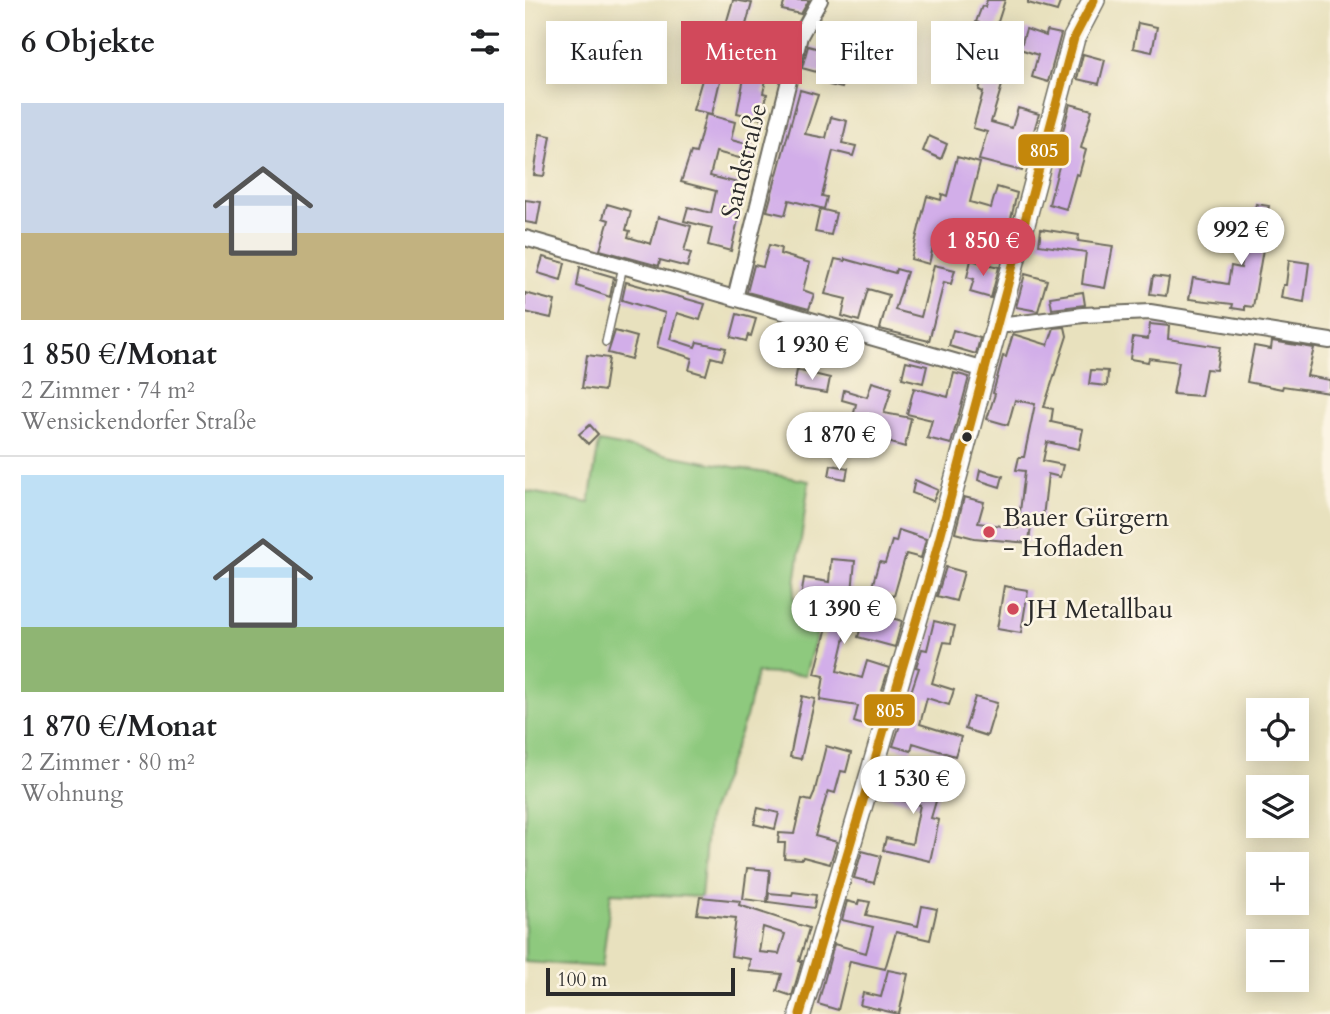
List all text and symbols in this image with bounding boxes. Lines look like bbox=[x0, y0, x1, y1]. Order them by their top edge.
chip: Kaufen bbox=[546, 21, 667, 84]
chip: Mieten bbox=[681, 21, 802, 84]
chip: Filter bbox=[816, 21, 917, 84]
chip: Neu bbox=[931, 21, 1024, 84]
text: 6 Objekte bbox=[21, 22, 155, 63]
icon: filters bbox=[466, 23, 504, 61]
street label: Sandstraße bbox=[713, 100, 775, 222]
line badge: 805 bbox=[1017, 133, 1070, 167]
text: 805 bbox=[1029, 138, 1059, 164]
icon: home bbox=[200, 148, 326, 274]
pin: 992 € bbox=[1192, 208, 1290, 267]
text: 992 € bbox=[1213, 214, 1269, 245]
pin: 1 850 € bbox=[918, 218, 1048, 278]
text: 1 850 € bbox=[946, 225, 1020, 256]
pin: 1 930 € bbox=[747, 322, 877, 382]
text: 1 930 € bbox=[775, 329, 849, 360]
text: 1 850 €/Monat bbox=[21, 334, 217, 375]
text: 2 Zimmer · 74 m² bbox=[21, 375, 195, 406]
text: Wensickendorfer Straße bbox=[21, 406, 257, 437]
pin: 1 870 € bbox=[774, 412, 904, 472]
text: 1 870 € bbox=[802, 419, 876, 450]
unlabelled marker bbox=[960, 430, 974, 444]
place label: Bauer Gürgern - Hofladen bbox=[1003, 500, 1170, 565]
icon: home bbox=[200, 520, 326, 646]
marker: Bauer Gürgern - Hofladen bbox=[981, 524, 997, 540]
pin: 1 390 € bbox=[779, 586, 909, 646]
place label: JH Metallbau bbox=[1023, 592, 1173, 627]
text: 1 390 € bbox=[807, 593, 881, 624]
marker: JH Metallbau bbox=[1005, 601, 1021, 617]
line badge: 805 bbox=[863, 693, 916, 727]
text: 805 bbox=[875, 698, 905, 724]
map controls bbox=[1246, 698, 1309, 992]
button: locate bbox=[1246, 698, 1309, 761]
text: 1 870 €/Monat bbox=[21, 706, 217, 747]
text: 2 Zimmer · 80 m² bbox=[21, 747, 195, 778]
pin: 1 530 € bbox=[848, 756, 978, 816]
text: 1 530 € bbox=[876, 763, 950, 794]
button: layers bbox=[1246, 775, 1309, 838]
text: Wohnung bbox=[21, 778, 123, 809]
button: + bbox=[1246, 852, 1309, 915]
button: − bbox=[1246, 929, 1309, 992]
scale bar bbox=[546, 965, 735, 997]
text: 100 m bbox=[557, 967, 607, 993]

